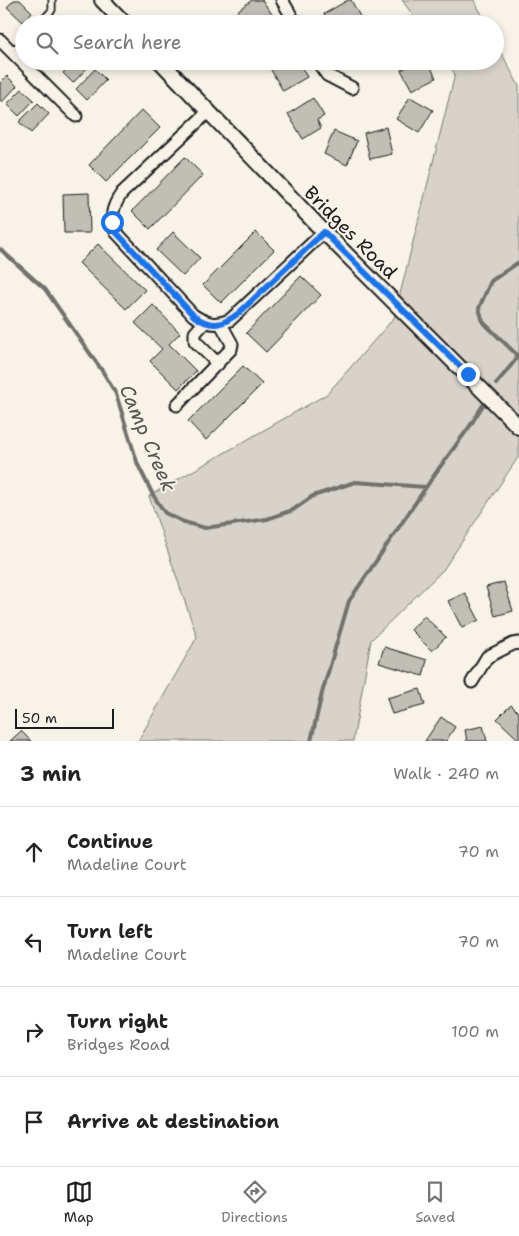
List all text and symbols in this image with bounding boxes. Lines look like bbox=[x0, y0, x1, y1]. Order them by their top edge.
search box bbox=[15, 15, 504, 70]
icon: search bbox=[33, 29, 61, 57]
text: Search here bbox=[73, 30, 182, 55]
street label: Bridges Road bbox=[299, 180, 403, 284]
route start bbox=[101, 211, 124, 234]
route end bbox=[457, 363, 480, 386]
water label: Camp Creek bbox=[114, 380, 182, 496]
scale bar bbox=[15, 706, 114, 729]
text: 50 m bbox=[22, 709, 57, 727]
text: 3 min bbox=[20, 760, 81, 788]
text: Walk · 240 m bbox=[393, 763, 499, 784]
text: Continue bbox=[67, 829, 153, 854]
icon: ahead bbox=[20, 838, 48, 866]
text: 70 m bbox=[458, 841, 499, 862]
text: Madeline Court bbox=[67, 854, 187, 875]
text: Turn left bbox=[67, 919, 153, 944]
icon: left bbox=[20, 928, 48, 956]
text: 70 m bbox=[458, 931, 499, 952]
text: Madeline Court bbox=[67, 944, 187, 965]
text: Turn right bbox=[67, 1009, 168, 1034]
icon: right bbox=[20, 1018, 48, 1046]
text: 100 m bbox=[451, 1021, 499, 1042]
text: Bridges Road bbox=[67, 1034, 170, 1055]
icon: arrive bbox=[20, 1108, 48, 1136]
text: Arrive at destination bbox=[67, 1109, 279, 1134]
tab: Map bbox=[64, 1178, 94, 1226]
tab: Directions bbox=[221, 1178, 288, 1226]
tab: Saved bbox=[416, 1178, 455, 1226]

